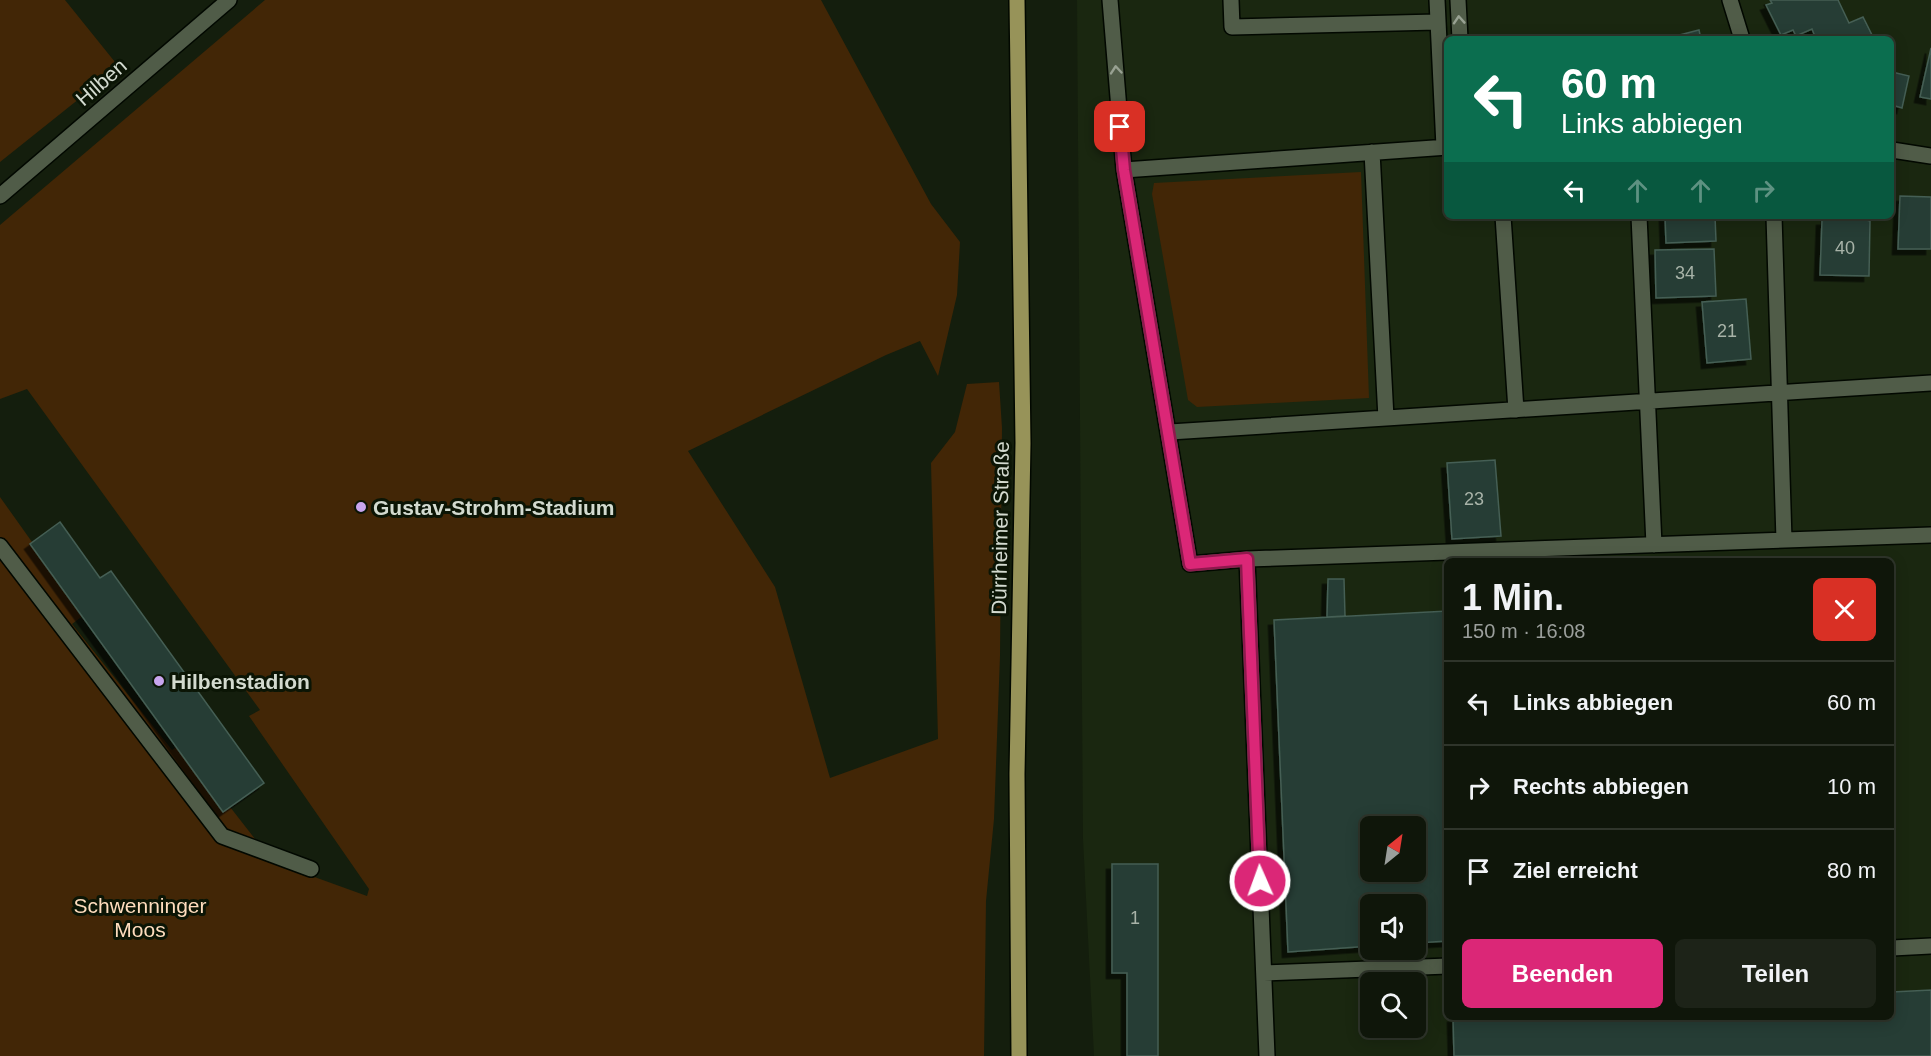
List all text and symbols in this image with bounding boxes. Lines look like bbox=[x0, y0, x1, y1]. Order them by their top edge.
one-way arrow bbox=[1453, 15, 1466, 24]
street label: Hilben bbox=[71, 54, 131, 110]
icon: left bbox=[1462, 60, 1540, 138]
text: 60 m bbox=[1561, 60, 1657, 107]
one-way arrow bbox=[1109, 65, 1122, 74]
pin bbox=[1094, 101, 1145, 152]
text: Links abbiegen bbox=[1561, 109, 1743, 139]
icon: arrive bbox=[1103, 110, 1136, 143]
icon: left bbox=[1558, 174, 1591, 207]
icon: ahead bbox=[1621, 174, 1654, 207]
icon: ahead bbox=[1684, 174, 1717, 207]
icon: right bbox=[1747, 174, 1780, 207]
house number: 40 bbox=[1835, 238, 1855, 258]
house number: 34 bbox=[1675, 263, 1695, 283]
house number: 21 bbox=[1717, 321, 1737, 341]
street label: Dürrheimer Straße bbox=[987, 441, 1013, 615]
house number: 23 bbox=[1464, 489, 1484, 509]
place label: Gustav-Strohm-Stadium bbox=[373, 496, 615, 519]
marker: Gustav-Strohm-Stadium bbox=[354, 500, 368, 514]
text: 1 Min. bbox=[1462, 577, 1564, 618]
button: close bbox=[1813, 578, 1876, 641]
text: 150 m · 16:08 bbox=[1462, 620, 1585, 642]
place label: Hilbenstadion bbox=[171, 670, 310, 693]
marker: Hilbenstadion bbox=[152, 674, 166, 688]
icon: left bbox=[1462, 687, 1495, 720]
text: Links abbiegen bbox=[1513, 690, 1673, 715]
text: 60 m bbox=[1827, 690, 1876, 715]
icon: right bbox=[1462, 771, 1495, 804]
text: Rechts abbiegen bbox=[1513, 774, 1689, 799]
text: 10 m bbox=[1827, 774, 1876, 799]
north arrow bbox=[1360, 816, 1426, 882]
map controls bbox=[1360, 816, 1426, 1038]
position arrow bbox=[1228, 849, 1292, 913]
icon: arrive bbox=[1462, 855, 1495, 888]
text: Ziel erreicht bbox=[1513, 858, 1638, 883]
text: 80 m bbox=[1827, 858, 1876, 883]
park label: Schwenninger Moos bbox=[73, 894, 207, 941]
button: sound bbox=[1360, 894, 1426, 960]
house number: 1 bbox=[1130, 908, 1140, 928]
button: Beenden bbox=[1462, 939, 1663, 1008]
button: Teilen bbox=[1675, 939, 1876, 1008]
button: search bbox=[1360, 972, 1426, 1038]

